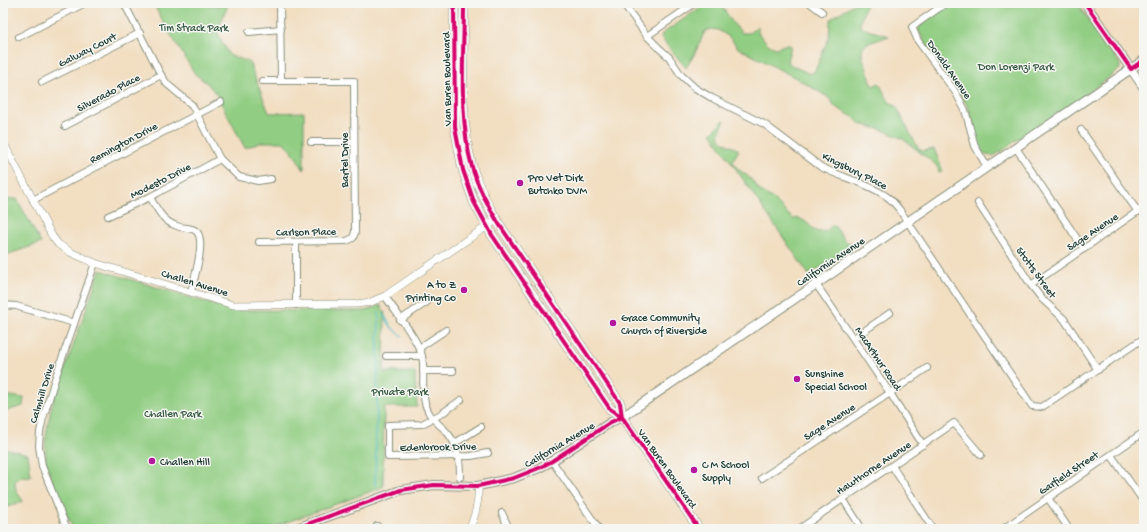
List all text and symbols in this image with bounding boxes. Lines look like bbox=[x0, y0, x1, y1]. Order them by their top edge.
park label: Tim Strack Park bbox=[159, 23, 230, 35]
street label: Galway Court bbox=[57, 30, 120, 71]
street label: Van Buren Boulevard bbox=[441, 30, 455, 127]
street label: Donald Avenue bbox=[923, 38, 973, 102]
park label: Don Lorenzi Park bbox=[977, 62, 1055, 74]
street label: Silverado Place bbox=[76, 72, 143, 115]
street label: Remington Drive bbox=[88, 121, 160, 167]
street label: Bartel Drive bbox=[340, 132, 352, 188]
street label: Kingsbury Place bbox=[820, 151, 889, 193]
street label: Modesto Drive bbox=[129, 161, 193, 202]
place label: Pro Vet Dirk Butchko DVM bbox=[527, 173, 587, 198]
marker: Pro Vet Dirk Butchko DVM bbox=[515, 178, 525, 188]
street label: Sage Avenue bbox=[1065, 211, 1121, 254]
street label: Carlson Place bbox=[276, 226, 336, 240]
street label: California Avenue bbox=[794, 235, 868, 290]
street label: Stotts Street bbox=[1013, 245, 1059, 302]
street label: Challen Avenue bbox=[159, 268, 230, 300]
place label: A to Z Printing Co bbox=[405, 280, 457, 305]
marker: A to Z Printing Co bbox=[459, 285, 469, 295]
place label: Grace Community Church of Riverside bbox=[621, 313, 707, 338]
marker: Grace Community Church of Riverside bbox=[608, 318, 618, 328]
street label: MacArthur Road bbox=[852, 325, 904, 394]
street label: Calmhill Drive bbox=[28, 362, 58, 425]
place label: Sunshine Special School bbox=[805, 369, 868, 394]
marker: Sunshine Special School bbox=[792, 374, 802, 384]
park label: Private Park bbox=[370, 387, 430, 399]
street label: Sage Avenue bbox=[802, 401, 858, 444]
park label: Challen Park bbox=[144, 409, 203, 421]
street label: California Avenue bbox=[522, 419, 597, 471]
street label: Van Buren Boulevard bbox=[634, 426, 699, 512]
street label: Hawthorne Avenue bbox=[834, 439, 914, 498]
street label: Edenbrook Drive bbox=[400, 441, 477, 455]
street label: Garfield Street bbox=[1037, 448, 1102, 498]
marker: Challen Hill bbox=[147, 456, 157, 466]
place label: Challen Hill bbox=[160, 457, 210, 469]
place label: C M School Supply bbox=[702, 460, 750, 485]
marker: C M School Supply bbox=[689, 465, 699, 475]

